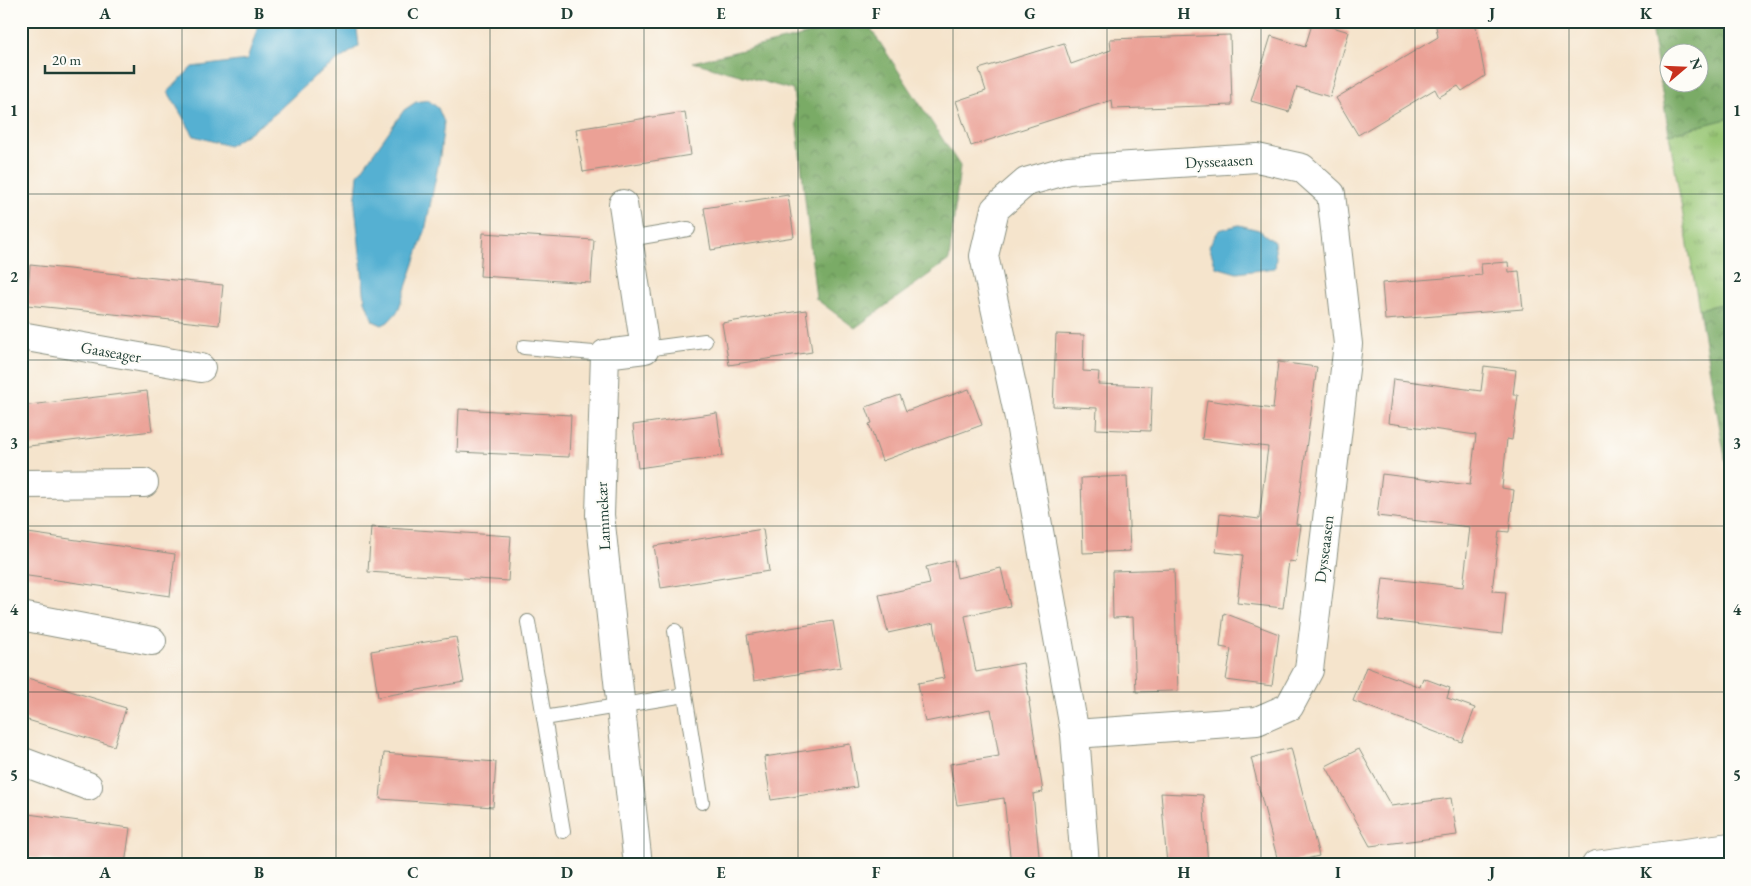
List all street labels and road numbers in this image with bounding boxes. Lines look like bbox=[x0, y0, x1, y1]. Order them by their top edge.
street label: Dysseaasen bbox=[1184, 149, 1254, 173]
street label: Gaaseager bbox=[79, 336, 143, 368]
street label: Lammekær bbox=[591, 481, 615, 551]
street label: Dysseaasen bbox=[1309, 513, 1339, 584]

